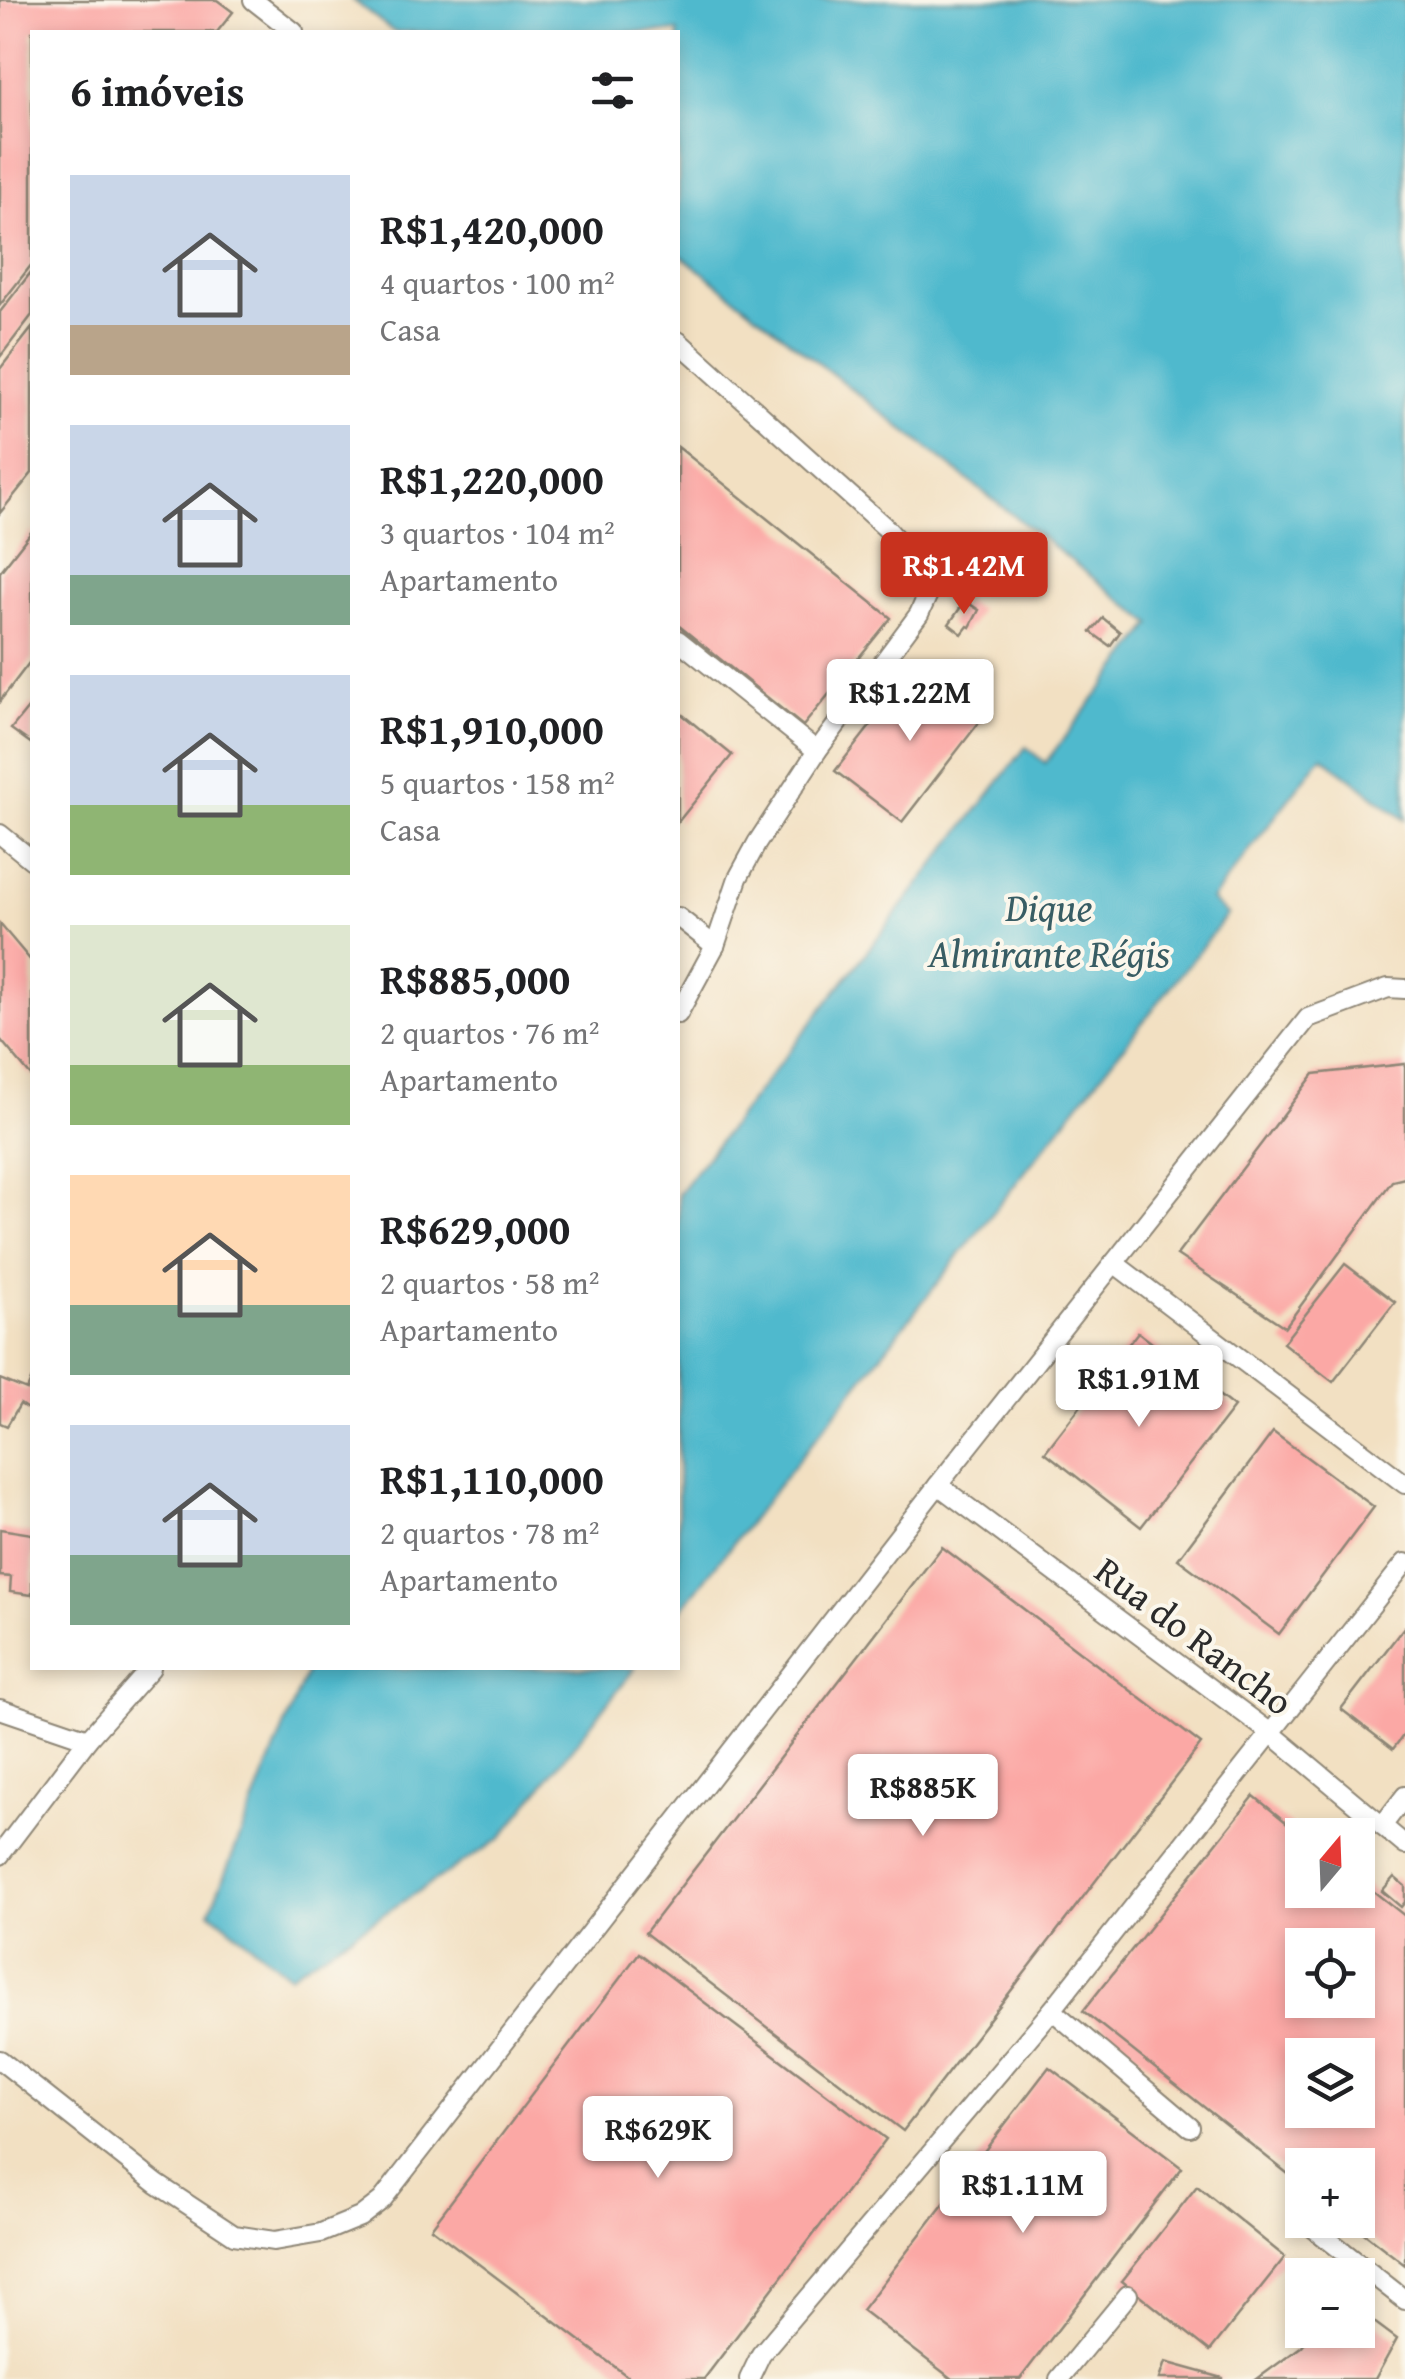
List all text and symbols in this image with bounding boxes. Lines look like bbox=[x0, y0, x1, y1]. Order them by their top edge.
text: 6 imóveis bbox=[70, 60, 245, 121]
icon: filters bbox=[585, 63, 640, 118]
text: R$1,420,000 bbox=[380, 198, 604, 259]
icon: home bbox=[150, 215, 270, 335]
text: 4 quartos · 100 m² bbox=[380, 259, 615, 306]
text: Casa bbox=[380, 306, 440, 353]
text: R$1,220,000 bbox=[380, 448, 604, 509]
icon: home bbox=[150, 465, 270, 585]
text: 3 quartos · 104 m² bbox=[380, 509, 615, 556]
pin: R$1.42M bbox=[872, 532, 1056, 617]
text: R$1.42M bbox=[903, 541, 1025, 588]
text: Apartamento bbox=[380, 556, 558, 603]
pin: R$1.22M bbox=[818, 659, 1002, 744]
text: R$1.22M bbox=[849, 668, 971, 715]
text: R$1,910,000 bbox=[380, 698, 604, 759]
icon: home bbox=[150, 715, 270, 835]
text: 5 quartos · 158 m² bbox=[380, 759, 615, 806]
text: Casa bbox=[380, 806, 440, 853]
water label: Dique Almirante Régis bbox=[927, 877, 1171, 982]
text: R$885,000 bbox=[380, 948, 570, 1009]
icon: home bbox=[150, 965, 270, 1085]
text: 2 quartos · 76 m² bbox=[380, 1009, 599, 1056]
text: Apartamento bbox=[380, 1056, 558, 1103]
text: R$629,000 bbox=[380, 1198, 570, 1259]
icon: home bbox=[150, 1215, 270, 1335]
text: 2 quartos · 58 m² bbox=[380, 1259, 599, 1306]
text: Apartamento bbox=[380, 1306, 558, 1353]
pin: R$1.91M bbox=[1047, 1345, 1231, 1430]
text: R$1.91M bbox=[1078, 1354, 1200, 1401]
text: R$1,110,000 bbox=[380, 1448, 604, 1509]
icon: home bbox=[150, 1465, 270, 1585]
text: 2 quartos · 78 m² bbox=[380, 1509, 599, 1556]
street label: Rua do Rancho bbox=[1084, 1542, 1305, 1728]
text: Apartamento bbox=[380, 1556, 558, 1603]
pin: R$885K bbox=[842, 1754, 1004, 1839]
text: R$885K bbox=[870, 1763, 976, 1810]
north arrow bbox=[1285, 1818, 1375, 1908]
map controls bbox=[1285, 1818, 1375, 2348]
button: locate bbox=[1285, 1928, 1375, 2018]
button: layers bbox=[1285, 2038, 1375, 2128]
pin: R$629K bbox=[577, 2096, 739, 2181]
text: R$629K bbox=[605, 2105, 711, 2152]
button: + bbox=[1285, 2148, 1375, 2238]
pin: R$1.11M bbox=[931, 2151, 1115, 2236]
text: R$1.11M bbox=[962, 2160, 1084, 2207]
button: − bbox=[1285, 2258, 1375, 2348]

